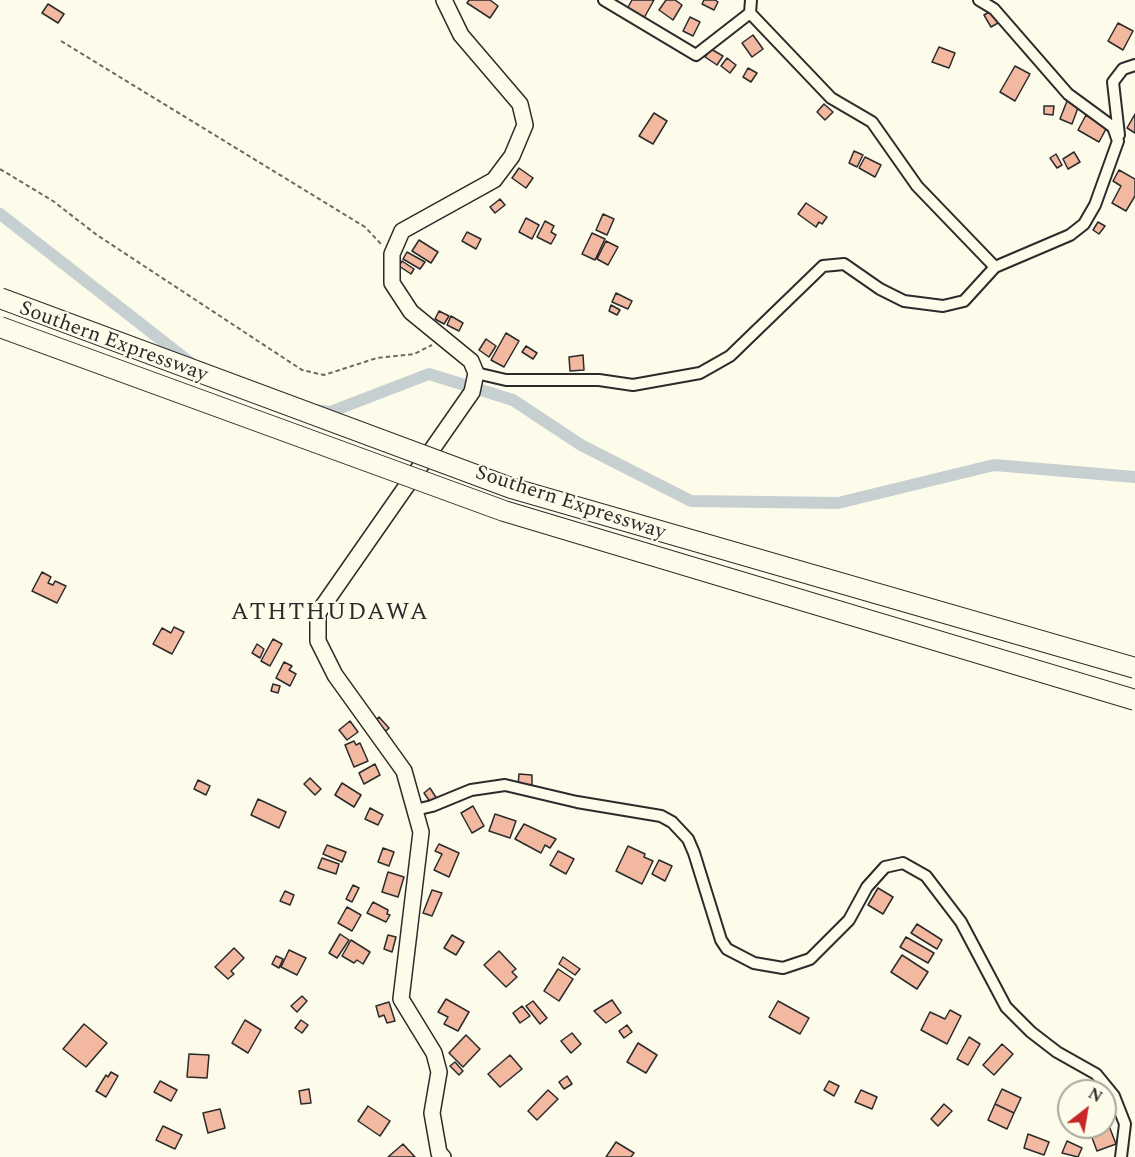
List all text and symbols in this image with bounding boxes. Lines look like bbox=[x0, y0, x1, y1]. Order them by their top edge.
street label: Southern Expressway bbox=[15, 297, 211, 389]
street label: Southern Expressway bbox=[472, 461, 668, 547]
district label: ATHTHUDAWA bbox=[231, 600, 429, 628]
north arrow bbox=[1057, 1079, 1117, 1139]
text: N bbox=[1083, 1082, 1107, 1109]

